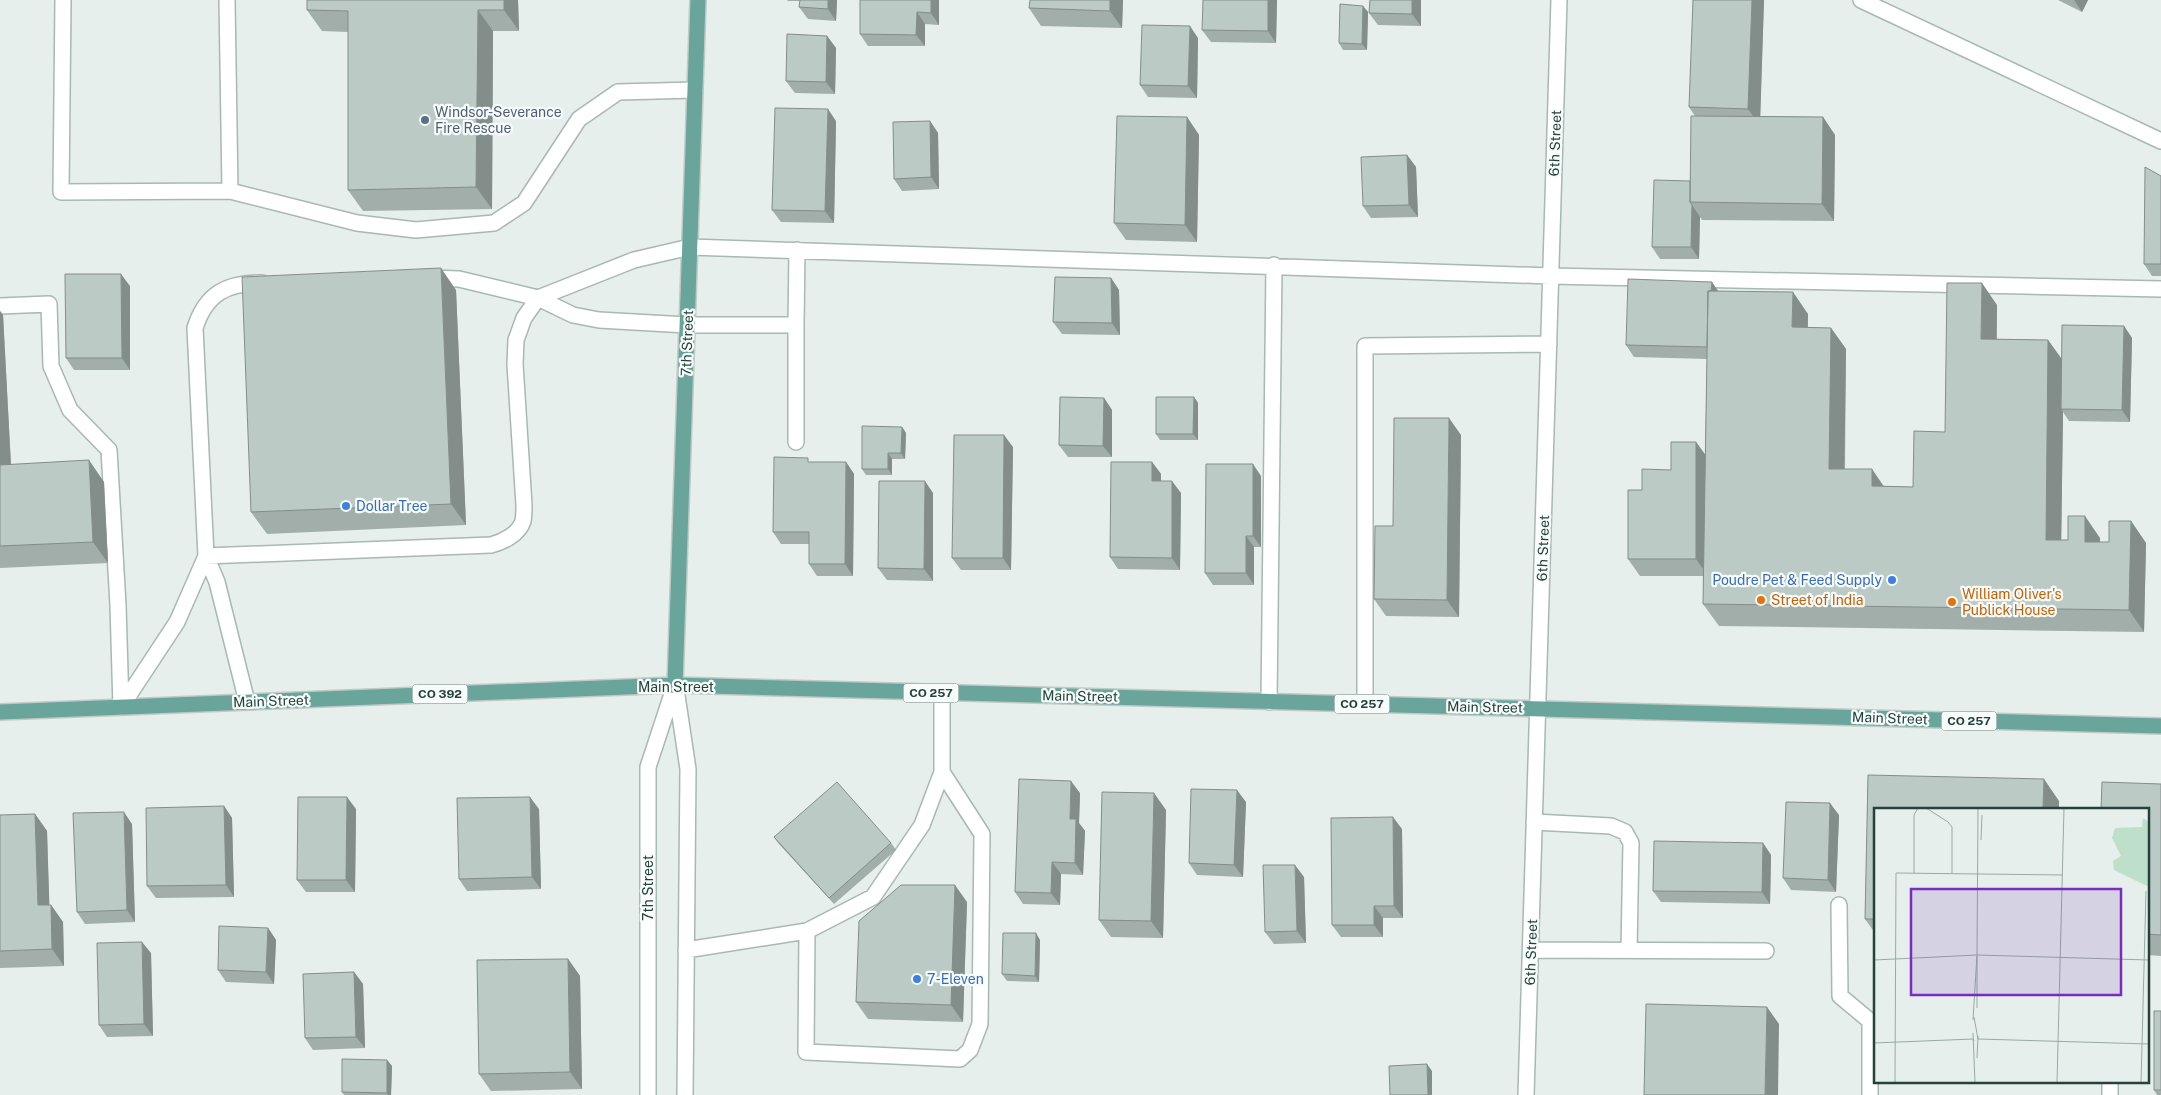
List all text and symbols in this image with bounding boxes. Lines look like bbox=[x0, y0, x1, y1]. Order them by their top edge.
place label: Windsor-Severance Fire Rescue bbox=[435, 104, 562, 136]
street label: 6th Street bbox=[1546, 109, 1564, 177]
marker: Windsor-Severance Fire Rescue bbox=[419, 114, 431, 126]
street label: 7th Street bbox=[678, 310, 696, 376]
place label: Dollar Tree bbox=[356, 498, 428, 514]
marker: Dollar Tree bbox=[340, 500, 352, 512]
street label: 6th Street bbox=[1534, 514, 1552, 582]
place label: Poudre Pet & Feed Supply bbox=[1712, 572, 1882, 588]
marker: Poudre Pet & Feed Supply bbox=[1886, 574, 1898, 586]
place label: William Oliver's Publick House bbox=[1962, 586, 2062, 618]
place label: Street of India bbox=[1771, 592, 1863, 608]
marker: Street of India bbox=[1755, 594, 1767, 606]
marker: William Oliver's Publick House bbox=[1946, 596, 1958, 608]
street label: Main Street bbox=[638, 679, 714, 695]
road number: CO 392 bbox=[412, 684, 468, 704]
road number: CO 257 bbox=[904, 684, 958, 702]
street label: Main Street bbox=[1042, 687, 1118, 705]
street label: Main Street bbox=[233, 692, 309, 710]
road number: CO 257 bbox=[1334, 694, 1390, 714]
street label: Main Street bbox=[1447, 698, 1523, 716]
street label: Main Street bbox=[1852, 709, 1928, 727]
road number: CO 257 bbox=[1942, 711, 1996, 730]
inset map bbox=[1874, 808, 2148, 1082]
street label: 7th Street bbox=[640, 855, 656, 921]
street label: 6th Street bbox=[1522, 918, 1540, 986]
place label: 7-Eleven bbox=[927, 971, 984, 987]
marker: 7-Eleven bbox=[911, 973, 923, 985]

